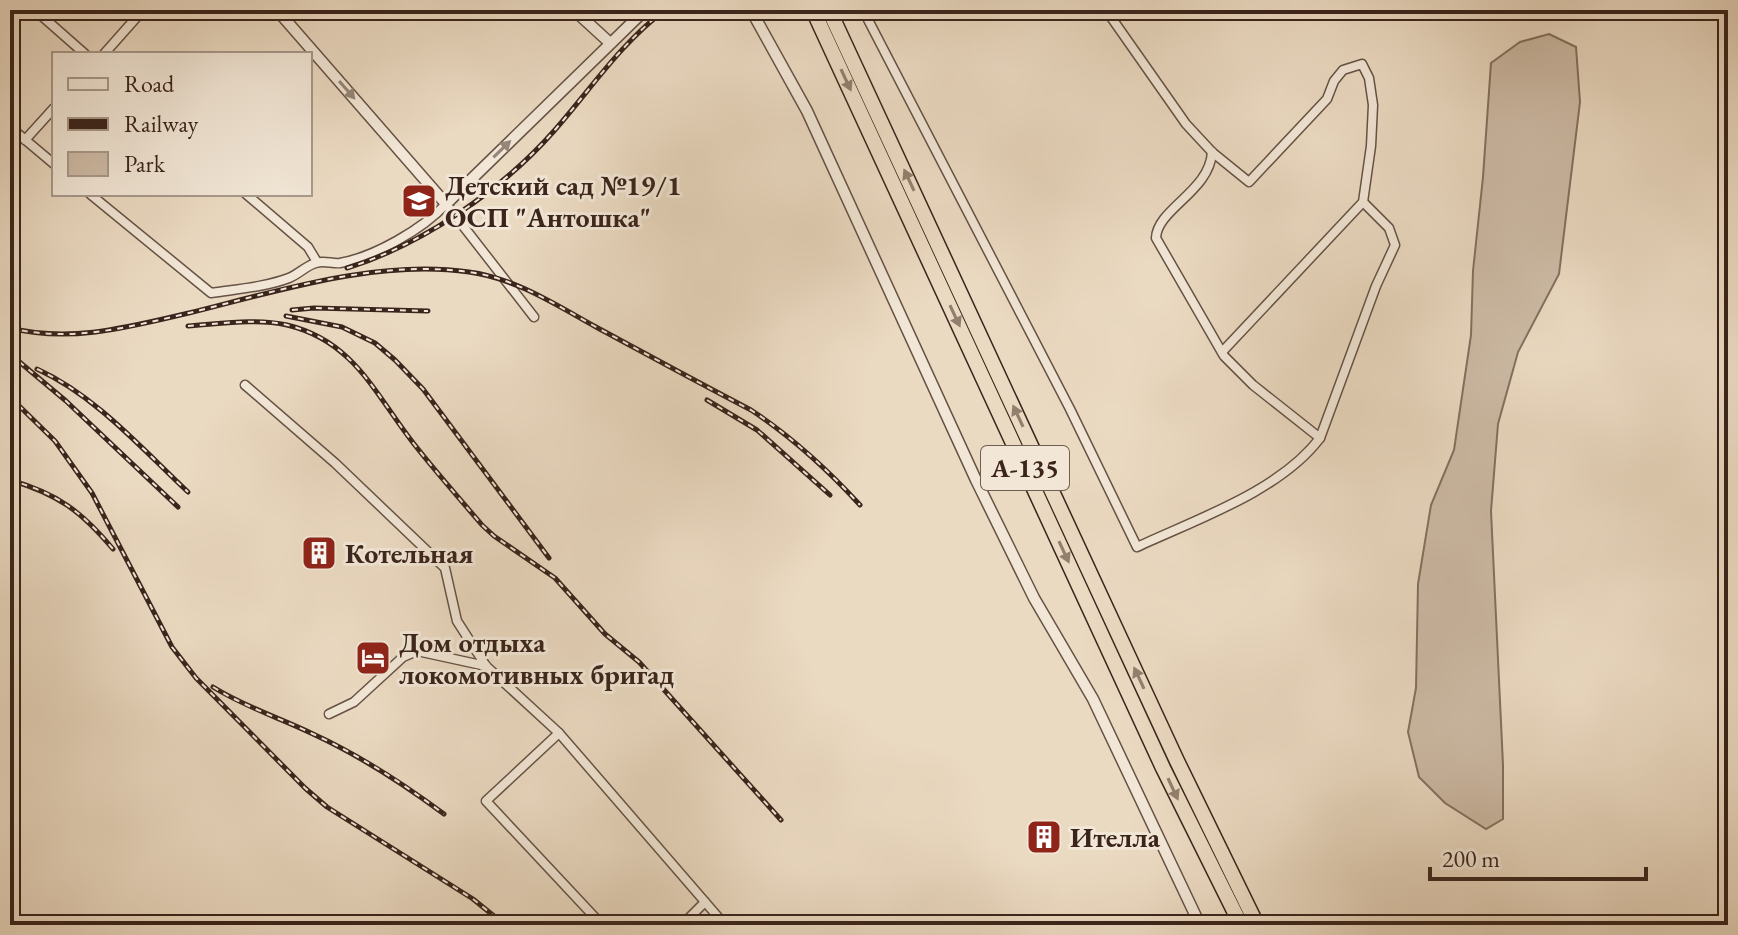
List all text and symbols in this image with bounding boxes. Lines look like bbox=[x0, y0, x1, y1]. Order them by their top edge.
legend bbox=[52, 52, 312, 196]
text: Road bbox=[124, 68, 175, 99]
one-way arrow bbox=[839, 69, 853, 92]
one-way arrow bbox=[338, 79, 355, 99]
text: Railway bbox=[124, 108, 199, 139]
one-way arrow bbox=[492, 140, 511, 159]
text: Park bbox=[124, 148, 166, 179]
place label: Детский сад №19/1 ОСП "Антошка" bbox=[445, 167, 682, 235]
one-way arrow bbox=[903, 169, 916, 192]
school or university icon: Детский сад №19/1 ОСП "Антошка" bbox=[400, 182, 438, 220]
one-way arrow bbox=[949, 305, 962, 328]
one-way arrow bbox=[1011, 405, 1025, 428]
road number: А-135 bbox=[981, 446, 1069, 490]
building icon: Котельная bbox=[300, 534, 338, 572]
place label: Котельная bbox=[345, 535, 474, 571]
one-way arrow bbox=[1057, 541, 1071, 564]
place label: Дом отдыха локомотивных бригад bbox=[399, 624, 675, 692]
hotel icon: Дом отдыха локомотивных бригад bbox=[354, 639, 392, 677]
one-way arrow bbox=[1132, 666, 1146, 690]
one-way arrow bbox=[1166, 777, 1180, 800]
building icon: Ителла bbox=[1025, 818, 1063, 856]
place label: Ителла bbox=[1070, 819, 1161, 855]
scale bar bbox=[1430, 831, 1646, 881]
text: 200 m bbox=[1442, 843, 1500, 874]

